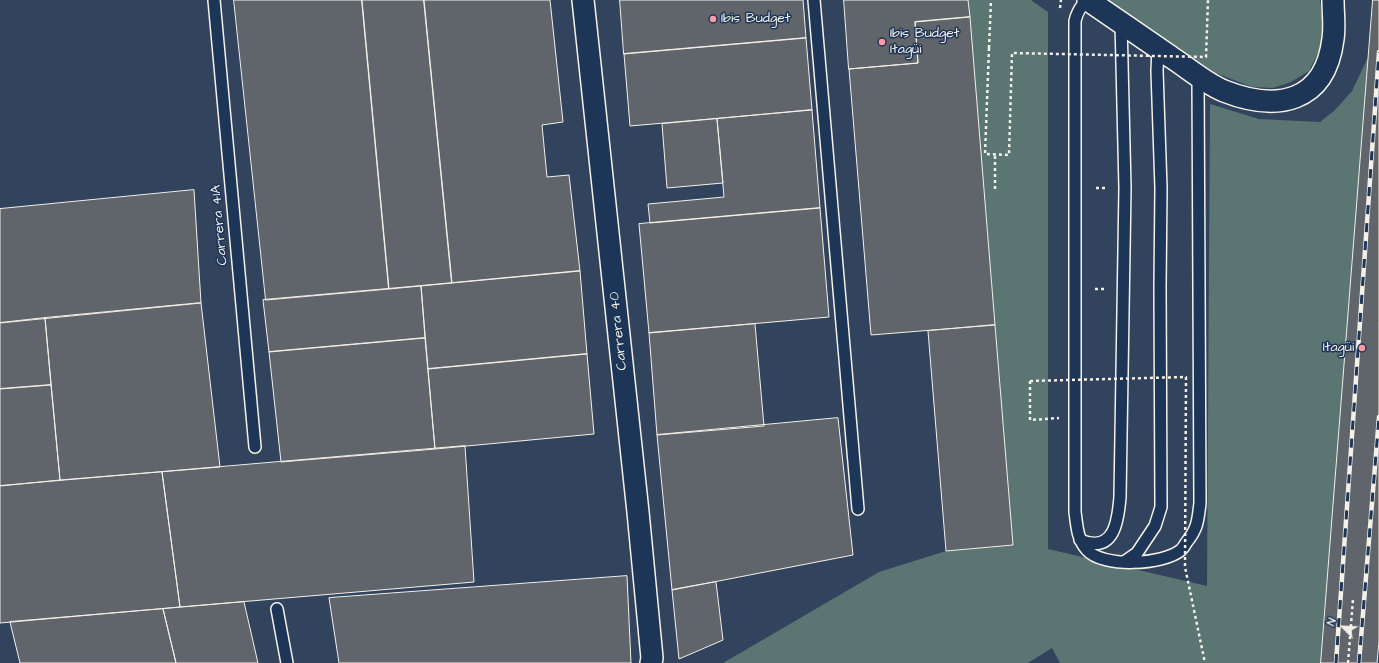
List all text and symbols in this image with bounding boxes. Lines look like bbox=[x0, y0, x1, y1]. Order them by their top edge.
place label: Ibis Budget bbox=[721, 11, 790, 27]
marker: Ibis Budget bbox=[708, 14, 718, 24]
place label: Ibis Budget Itagüi bbox=[890, 26, 959, 58]
marker: Ibis Budget Itagüi bbox=[877, 37, 887, 47]
street label: Carrera 41A bbox=[208, 184, 232, 266]
street label: Carrera 40 bbox=[607, 291, 631, 371]
place label: Itagüí bbox=[1323, 340, 1354, 356]
marker: Itagüí bbox=[1357, 343, 1367, 353]
north arrow bbox=[1323, 607, 1363, 647]
text: N bbox=[1323, 616, 1340, 628]

